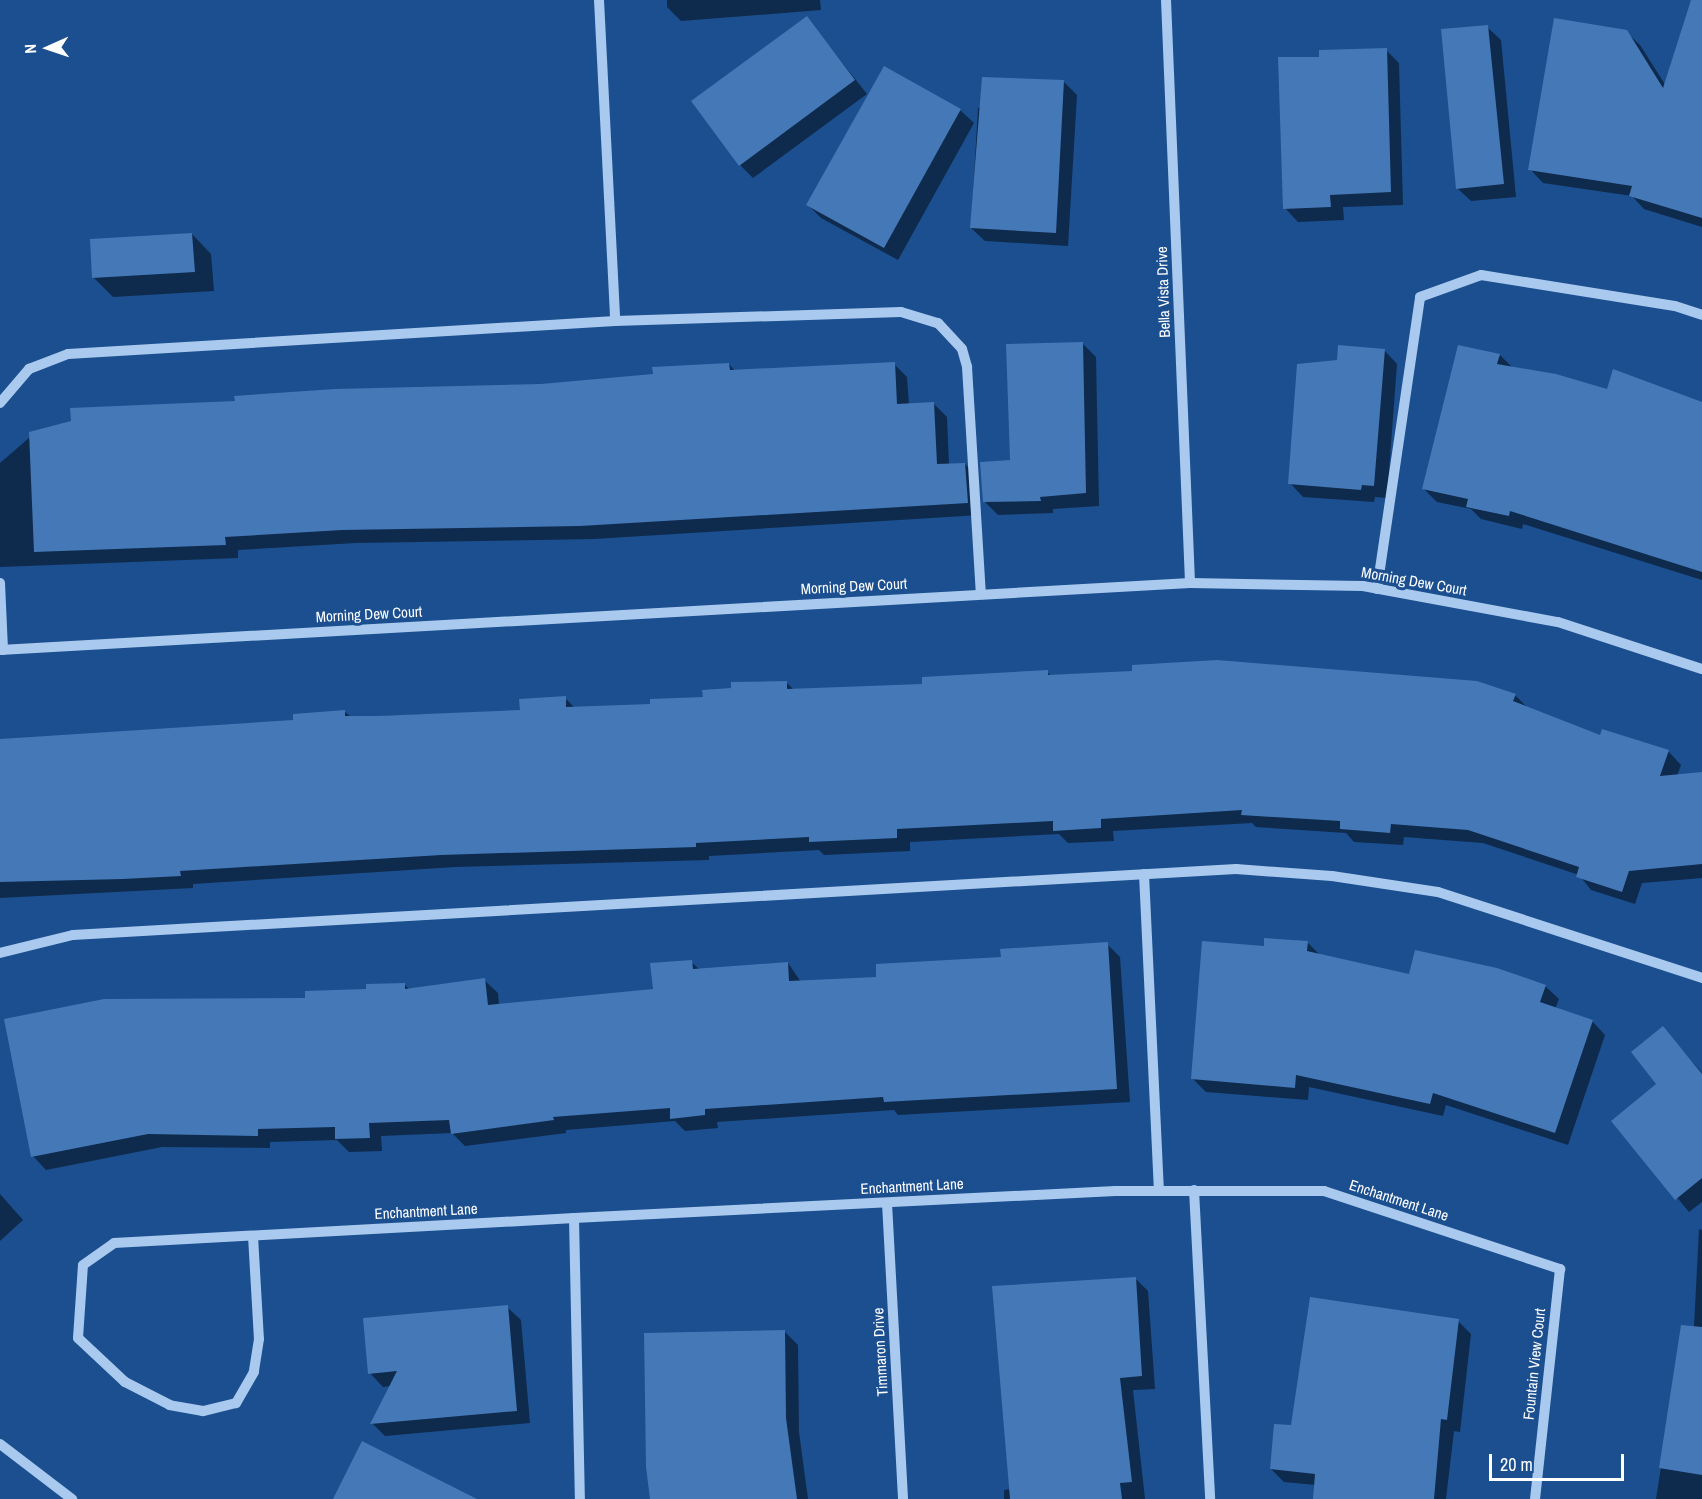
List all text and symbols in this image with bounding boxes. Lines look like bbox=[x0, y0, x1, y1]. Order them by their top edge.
north arrow bbox=[18, 18, 78, 78]
text: N bbox=[19, 44, 41, 54]
street label: Bella Vista Drive bbox=[1152, 246, 1174, 338]
street label: Morning Dew Court bbox=[1360, 563, 1468, 599]
street label: Morning Dew Court bbox=[800, 574, 908, 598]
street label: Morning Dew Court bbox=[315, 602, 423, 626]
street label: Enchantment Lane bbox=[860, 1174, 964, 1198]
street label: Enchantment Lane bbox=[1347, 1175, 1451, 1225]
street label: Enchantment Lane bbox=[374, 1199, 478, 1223]
street label: Timmaron Drive bbox=[869, 1307, 891, 1397]
street label: Fountain View Court bbox=[1519, 1307, 1549, 1421]
scale bar bbox=[1492, 1442, 1627, 1480]
text: 20 m bbox=[1500, 1452, 1533, 1477]

